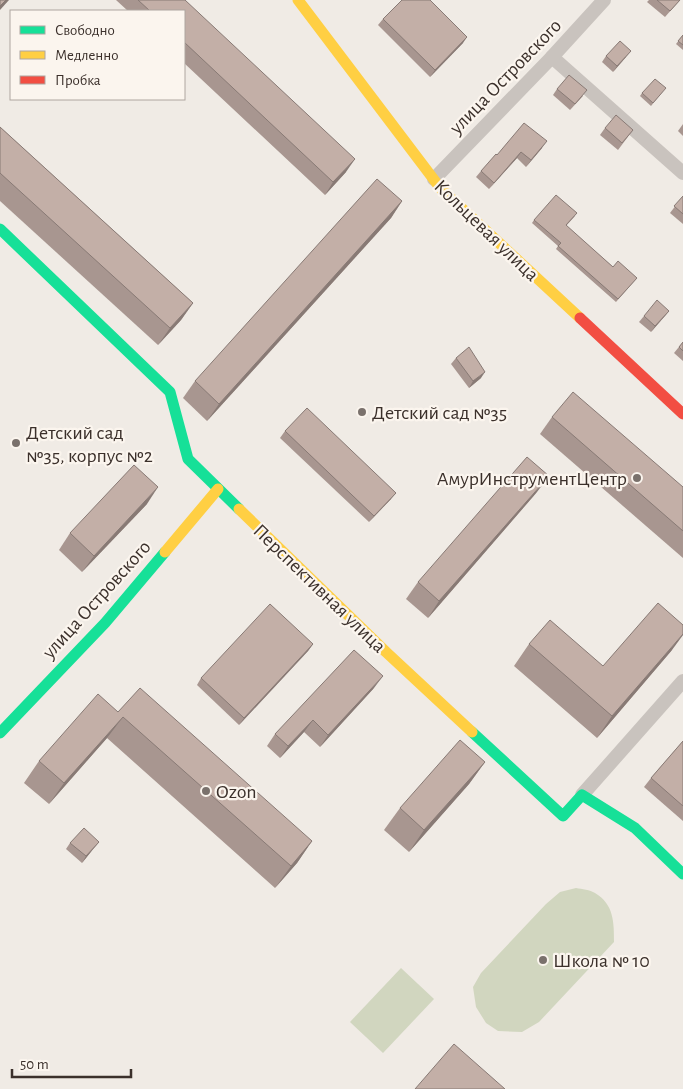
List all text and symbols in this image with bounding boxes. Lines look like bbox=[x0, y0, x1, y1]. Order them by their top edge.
legend bbox=[10, 10, 185, 100]
street label: улица Островского bbox=[445, 15, 565, 139]
text: Свободно bbox=[55, 23, 115, 38]
text: Медленно bbox=[55, 48, 119, 63]
text: Пробка bbox=[55, 73, 101, 88]
street label: Кольцевая улица bbox=[430, 176, 542, 285]
place label: Детский сад №35 bbox=[372, 403, 507, 423]
marker: Детский сад №35 bbox=[356, 406, 368, 418]
place label: Детский сад №35, корпус №2 bbox=[26, 423, 153, 466]
marker: Детский сад №35, корпус №2 bbox=[10, 437, 22, 449]
place label: АмурИнструментЦентр bbox=[437, 469, 627, 489]
marker: АмурИнструментЦентр bbox=[631, 472, 643, 484]
street label: Перспективная улица bbox=[249, 521, 389, 657]
street label: улица Островского bbox=[38, 537, 155, 663]
place label: Ozon bbox=[216, 782, 257, 802]
marker: Ozon bbox=[200, 785, 212, 797]
place label: Школа № 10 bbox=[553, 951, 650, 971]
marker: Школа № 10 bbox=[537, 954, 549, 966]
scale bar bbox=[12, 1046, 131, 1078]
text: 50 m bbox=[20, 1057, 49, 1072]

